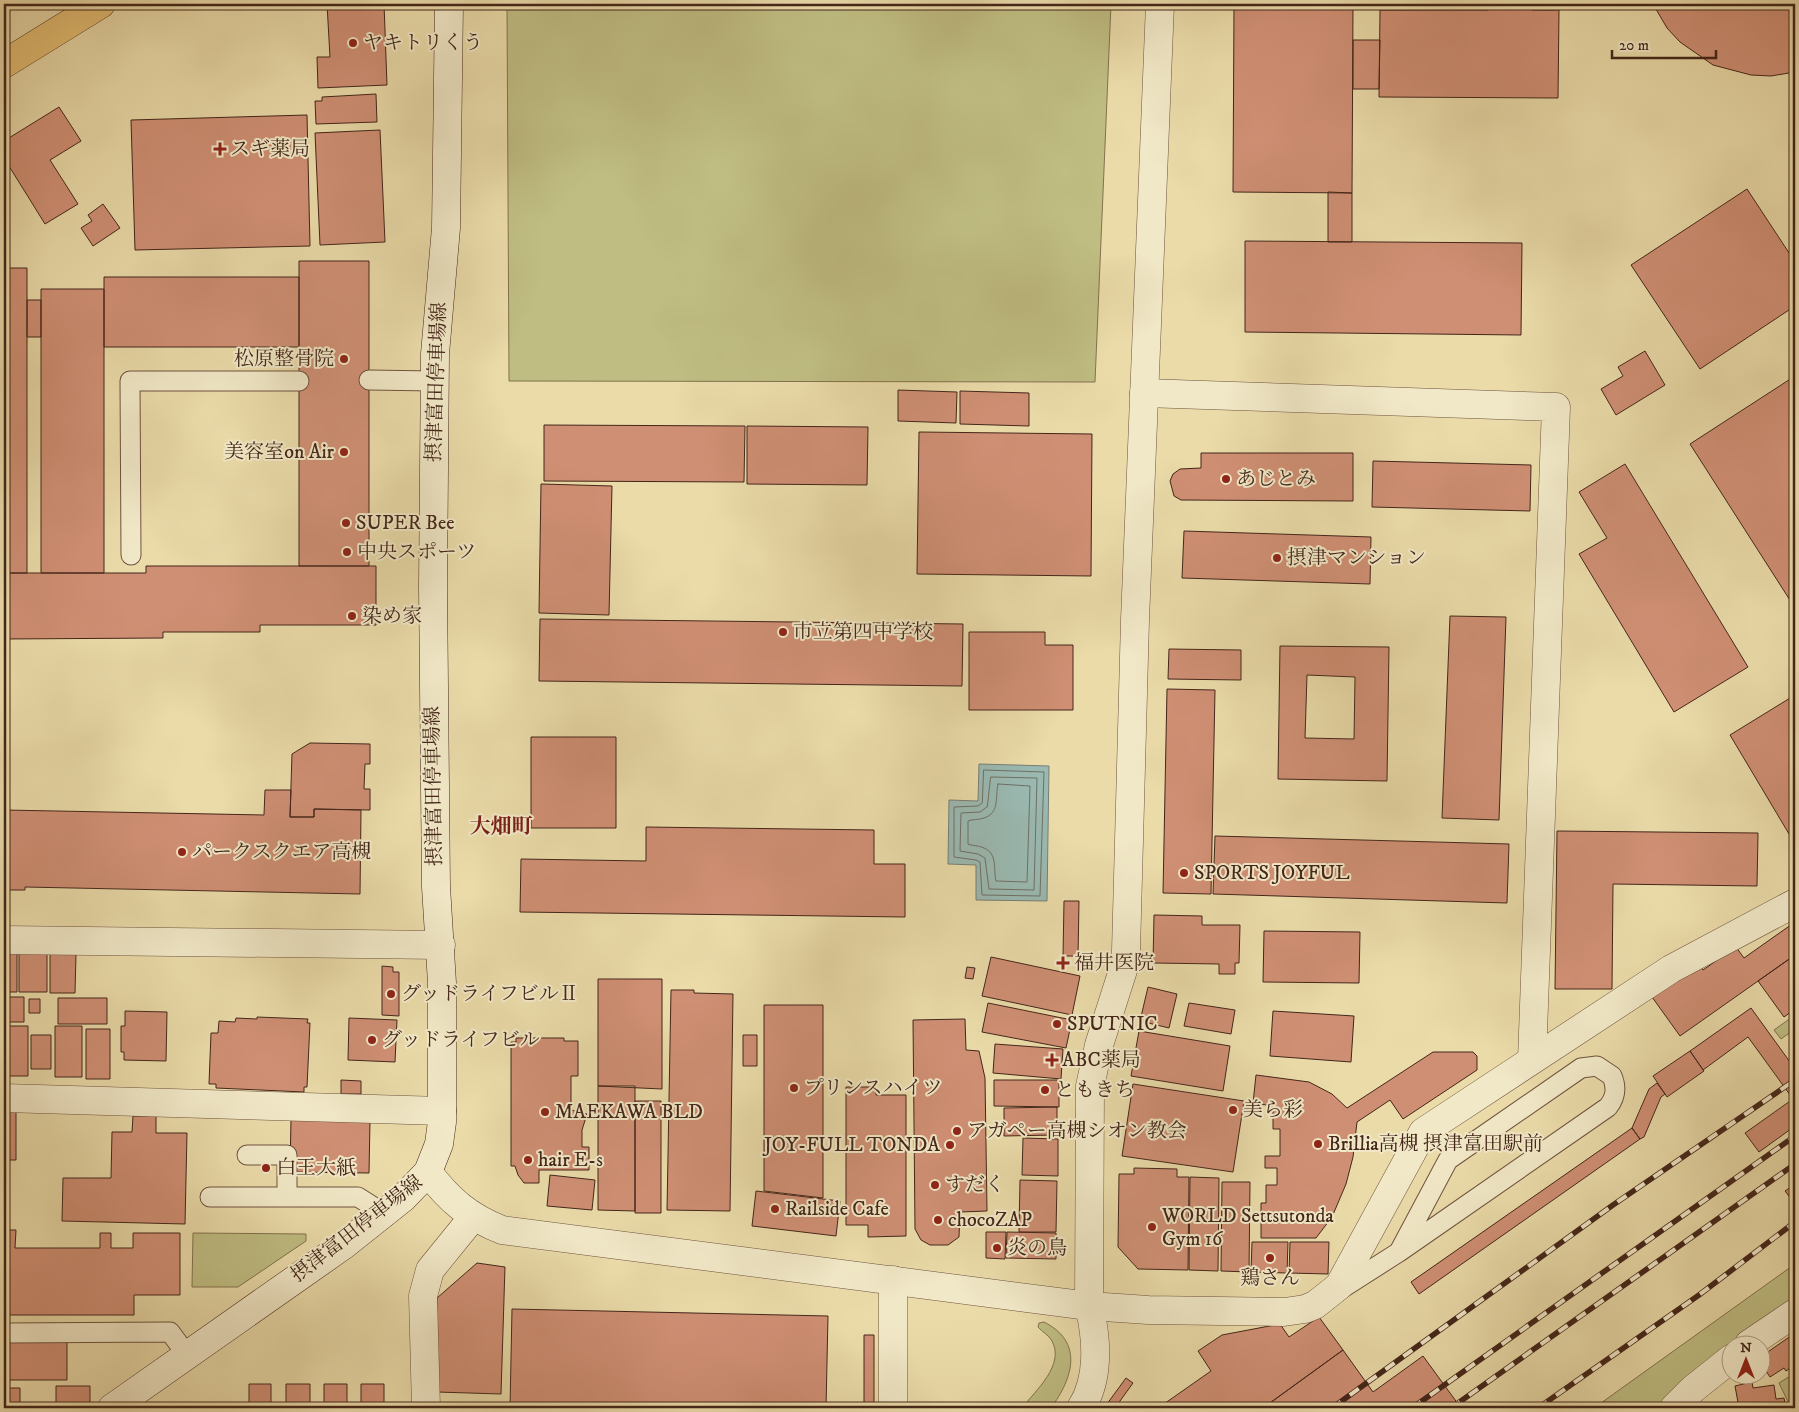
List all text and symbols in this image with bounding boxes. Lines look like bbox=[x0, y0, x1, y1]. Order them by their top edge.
scale bar bbox=[1612, 28, 1715, 60]
place label: ヤキトリくう bbox=[363, 31, 483, 56]
text: 20 m bbox=[1619, 36, 1649, 55]
marker: ヤキトリくう bbox=[347, 37, 359, 49]
place label: スギ薬局 bbox=[230, 137, 310, 162]
marker: スギ薬局 bbox=[214, 143, 226, 155]
street label: 摂津富田停車場線 bbox=[422, 302, 452, 462]
place label: 松原整骨院 bbox=[234, 347, 334, 372]
marker: 松原整骨院 bbox=[338, 353, 350, 365]
place label: 美容室on Air bbox=[224, 440, 335, 465]
marker: 美容室on Air bbox=[338, 446, 350, 458]
place label: あじとみ bbox=[1236, 467, 1316, 492]
marker: あじとみ bbox=[1220, 473, 1232, 485]
place label: SUPER Bee bbox=[356, 511, 455, 536]
marker: SUPER Bee bbox=[340, 517, 352, 529]
place label: 中央スポーツ bbox=[357, 540, 476, 565]
marker: 中央スポーツ bbox=[341, 546, 353, 558]
place label: 摂津マンション bbox=[1287, 546, 1426, 571]
marker: 摂津マンション bbox=[1271, 552, 1283, 564]
place label: 染め家 bbox=[362, 604, 422, 629]
marker: 染め家 bbox=[346, 610, 358, 622]
place label: 市立第四中学校 bbox=[793, 620, 933, 645]
marker: 市立第四中学校 bbox=[777, 626, 789, 638]
street label: 摂津富田停車場線 bbox=[420, 706, 448, 866]
district label: 大畑町 bbox=[470, 814, 533, 840]
place label: パークスクエア高槻 bbox=[192, 840, 371, 865]
marker: パークスクエア高槻 bbox=[176, 846, 188, 858]
place label: SPORTS JOYFUL bbox=[1194, 861, 1350, 886]
marker: SPORTS JOYFUL bbox=[1178, 867, 1190, 879]
place label: 福井医院 bbox=[1074, 951, 1154, 976]
marker: 福井医院 bbox=[1056, 956, 1070, 970]
place label: グッドライフビルⅡ bbox=[401, 982, 579, 1007]
marker: グッドライフビルⅡ bbox=[385, 988, 397, 1000]
place label: SPUTNIC bbox=[1067, 1012, 1158, 1037]
marker: SPUTNIC bbox=[1051, 1018, 1063, 1030]
place label: グッドライフビル bbox=[382, 1028, 540, 1053]
marker: グッドライフビル bbox=[366, 1034, 378, 1046]
place label: ABC薬局 bbox=[1062, 1048, 1141, 1073]
marker: ABC薬局 bbox=[1046, 1054, 1058, 1066]
place label: プリンスハイツ bbox=[804, 1076, 943, 1101]
place label: ともきち bbox=[1055, 1078, 1135, 1103]
marker: プリンスハイツ bbox=[788, 1082, 800, 1094]
marker: ともきち bbox=[1039, 1084, 1051, 1096]
place label: 美ら彩 bbox=[1243, 1098, 1303, 1123]
place label: MAEKAWA BLD bbox=[555, 1100, 703, 1125]
marker: 美ら彩 bbox=[1227, 1104, 1239, 1116]
marker: MAEKAWA BLD bbox=[539, 1106, 551, 1118]
place label: アガペー高槻シオン教会 bbox=[967, 1119, 1187, 1144]
marker: アガペー高槻シオン教会 bbox=[951, 1125, 963, 1137]
place label: Brillia高槻 摂津富田駅前 bbox=[1328, 1132, 1543, 1157]
place label: JOY-FULL TONDA bbox=[762, 1133, 940, 1158]
marker: Brillia高槻 摂津富田駅前 bbox=[1312, 1138, 1324, 1150]
marker: JOY-FULL TONDA bbox=[944, 1139, 956, 1151]
place label: hair E-s bbox=[538, 1148, 603, 1173]
marker: hair E-s bbox=[522, 1154, 534, 1166]
place label: 白王大紙 bbox=[276, 1156, 356, 1181]
marker: 白王大紙 bbox=[260, 1162, 272, 1174]
street label: 摂津富田停車場線 bbox=[286, 1170, 428, 1288]
place label: すだく bbox=[945, 1173, 1005, 1198]
marker: すだく bbox=[929, 1179, 941, 1191]
place label: Railside Cafe bbox=[785, 1197, 889, 1222]
marker: Railside Cafe bbox=[769, 1203, 781, 1215]
place label: WORLD Settsutonda Gym 16 bbox=[1161, 1204, 1334, 1252]
place label: chocoZAP bbox=[948, 1208, 1033, 1233]
marker: chocoZAP bbox=[932, 1214, 944, 1226]
marker: WORLD Settsutonda Gym 16 bbox=[1146, 1221, 1158, 1233]
place label: 炎の鳥 bbox=[1007, 1236, 1067, 1261]
marker: 炎の鳥 bbox=[991, 1242, 1003, 1254]
marker: 鶏さん bbox=[1264, 1252, 1276, 1264]
place label: 鶏さん bbox=[1240, 1266, 1300, 1291]
north arrow bbox=[1722, 1334, 1772, 1384]
text: N bbox=[1740, 1339, 1752, 1357]

